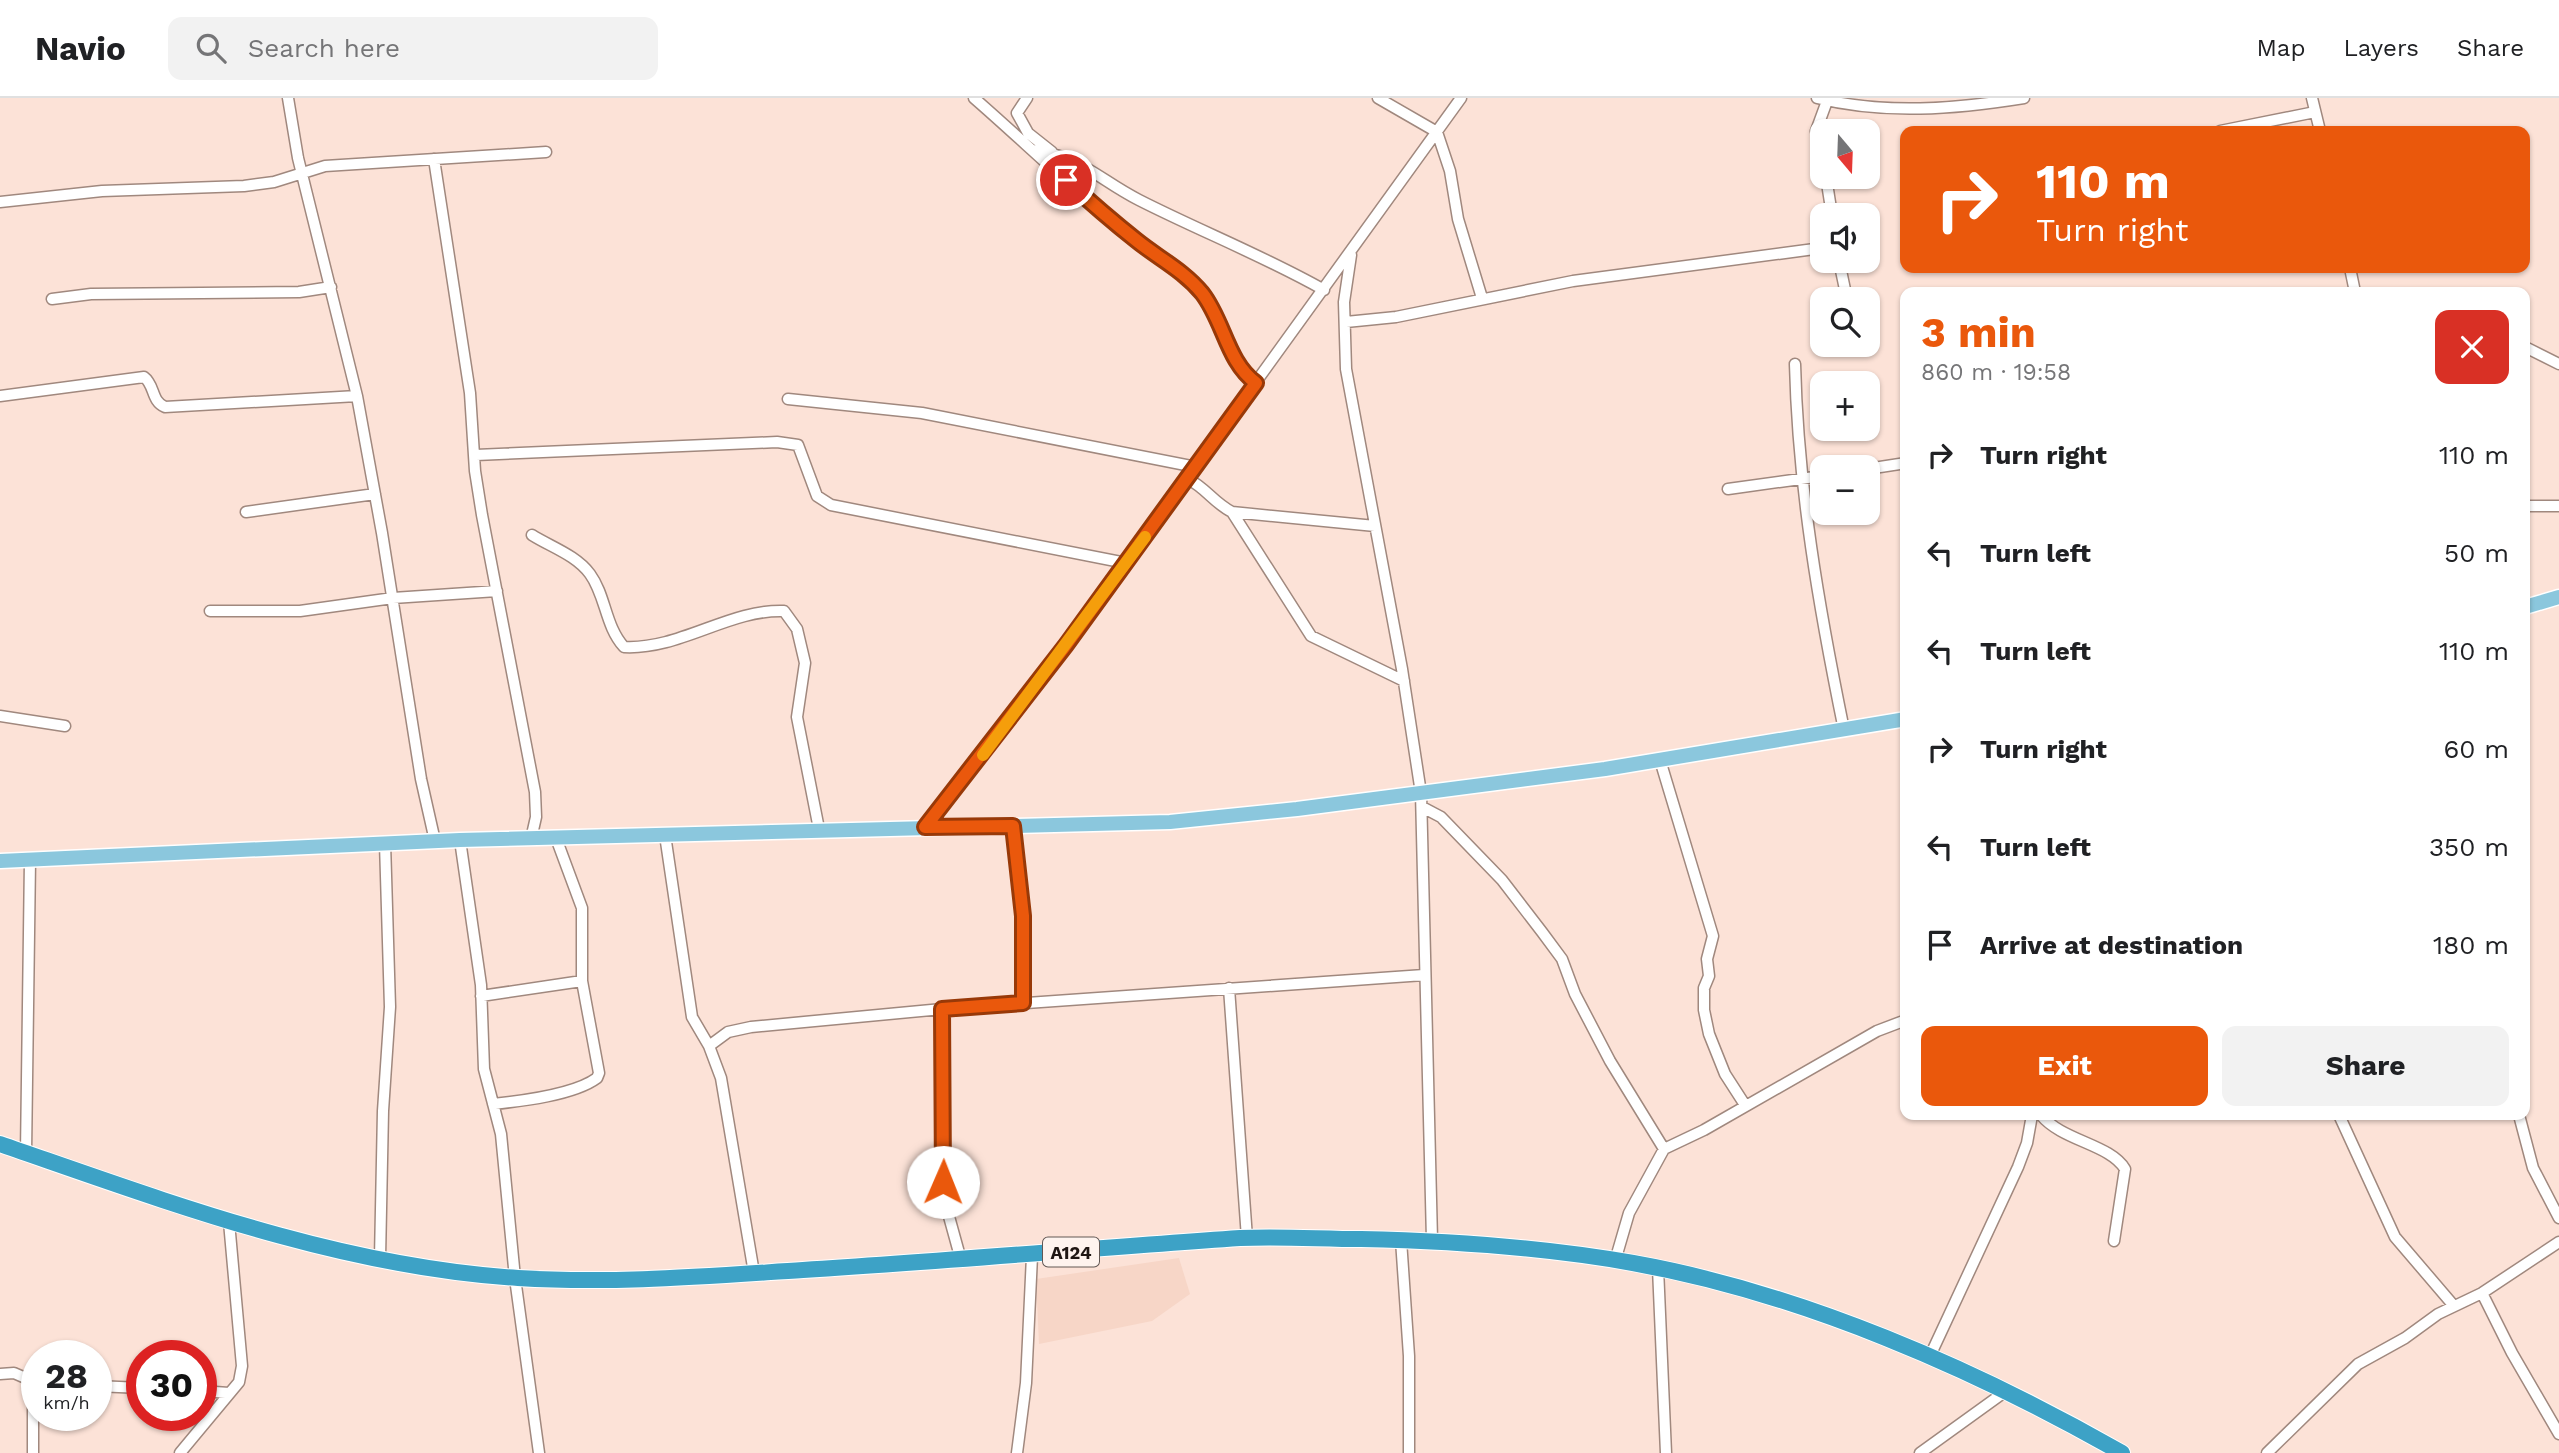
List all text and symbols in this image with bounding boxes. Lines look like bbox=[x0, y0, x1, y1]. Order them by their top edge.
search box bbox=[168, 17, 658, 80]
text: Navio bbox=[35, 29, 126, 68]
icon: search bbox=[192, 29, 230, 67]
text: Search here bbox=[248, 33, 400, 63]
text: Map bbox=[2257, 34, 2305, 62]
text: Layers bbox=[2343, 34, 2419, 62]
text: Share bbox=[2457, 34, 2524, 62]
north arrow bbox=[1810, 119, 1880, 189]
map controls bbox=[1810, 119, 1880, 525]
pin bbox=[1036, 150, 1096, 210]
text: 110 m bbox=[2036, 152, 2170, 210]
icon: right bbox=[1921, 154, 2012, 245]
icon: arrive bbox=[1047, 161, 1085, 199]
button: sound bbox=[1810, 203, 1880, 273]
text: Turn right bbox=[2036, 211, 2188, 249]
button: search bbox=[1810, 287, 1880, 357]
text: 3 min bbox=[1921, 308, 2036, 357]
button: close bbox=[2435, 310, 2509, 384]
text: 860 m · 19:58 bbox=[1921, 359, 2071, 386]
button: + bbox=[1810, 371, 1880, 441]
icon: right bbox=[1921, 436, 1959, 474]
text: Turn right bbox=[1980, 440, 2107, 470]
text: 110 m bbox=[2439, 440, 2509, 470]
button: − bbox=[1810, 455, 1880, 525]
icon: left bbox=[1921, 534, 1959, 572]
text: Turn left bbox=[1980, 538, 2091, 568]
text: 50 m bbox=[2444, 538, 2509, 568]
icon: left bbox=[1921, 632, 1959, 670]
text: Turn left bbox=[1980, 636, 2091, 666]
text: 110 m bbox=[2439, 636, 2509, 666]
icon: right bbox=[1921, 730, 1959, 768]
text: Turn right bbox=[1980, 734, 2107, 764]
text: 60 m bbox=[2443, 734, 2509, 764]
icon: left bbox=[1921, 828, 1959, 866]
text: Turn left bbox=[1980, 832, 2091, 862]
text: 350 m bbox=[2429, 832, 2509, 862]
icon: arrive bbox=[1921, 926, 1959, 964]
text: Arrive at destination bbox=[1980, 930, 2243, 960]
text: 180 m bbox=[2433, 930, 2509, 960]
button: Exit bbox=[1921, 1026, 2208, 1106]
button: Share bbox=[2222, 1026, 2509, 1106]
position arrow bbox=[906, 1145, 980, 1219]
road number: A124 bbox=[1043, 1238, 1099, 1266]
speed limit sign: 30 bbox=[126, 1340, 217, 1431]
text: 28 bbox=[45, 1355, 88, 1397]
text: km/h bbox=[43, 1392, 90, 1413]

